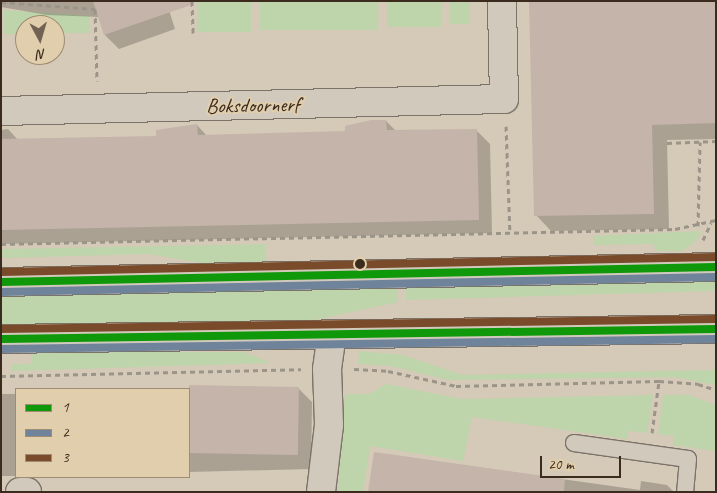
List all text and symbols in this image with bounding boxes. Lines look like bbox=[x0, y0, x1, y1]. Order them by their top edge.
north arrow bbox=[15, 15, 65, 65]
text: N bbox=[36, 46, 47, 63]
street label: Boksdoornerf bbox=[206, 92, 300, 118]
unlabelled marker bbox=[355, 259, 365, 269]
legend bbox=[15, 388, 190, 478]
text: 1 bbox=[62, 398, 69, 417]
text: 2 bbox=[62, 423, 69, 442]
scale bar bbox=[542, 446, 623, 478]
text: 3 bbox=[62, 448, 69, 467]
text: 20 m bbox=[548, 455, 574, 474]

